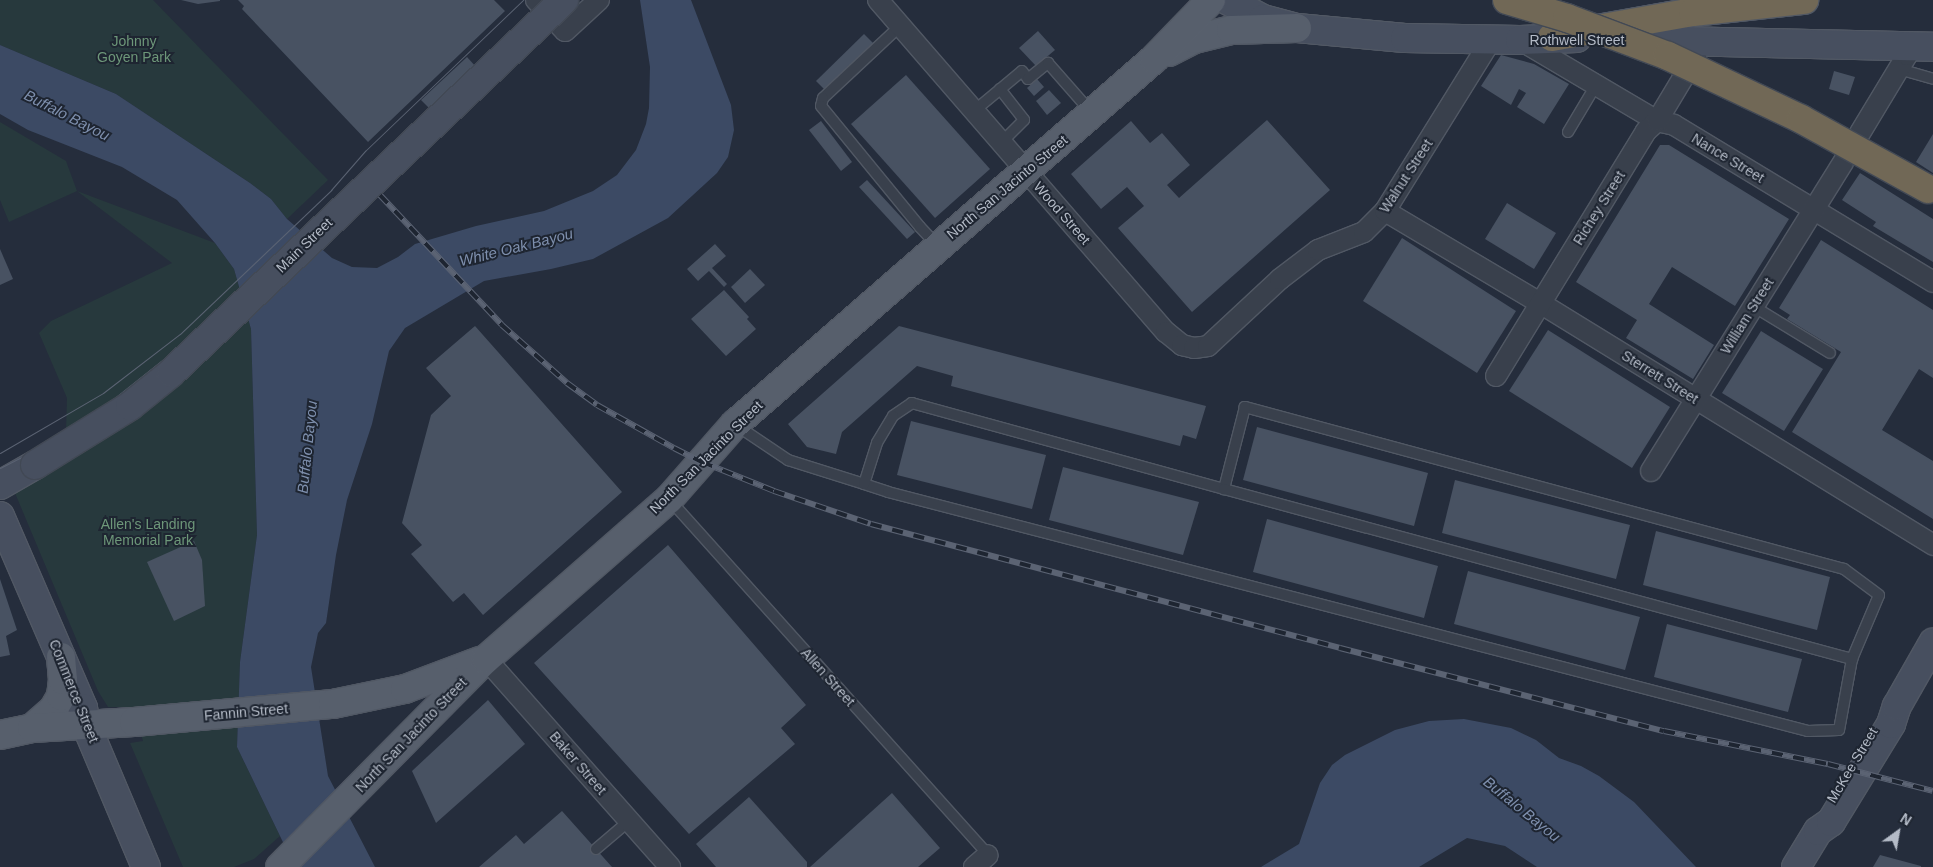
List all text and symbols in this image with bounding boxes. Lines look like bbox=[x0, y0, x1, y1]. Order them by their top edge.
street label: Rothwell Street bbox=[1530, 32, 1624, 48]
park label: Johnny Goyen Park bbox=[97, 33, 171, 65]
water label: Buffalo Bayou bbox=[21, 86, 113, 144]
street label: Nance Street bbox=[1689, 130, 1767, 186]
street label: North San Jacinto Street bbox=[943, 132, 1071, 242]
street label: Walnut Street bbox=[1376, 136, 1436, 216]
street label: Richey Street bbox=[1570, 168, 1628, 248]
street label: Wood Street bbox=[1030, 178, 1094, 248]
street label: Main Street bbox=[272, 214, 336, 276]
water label: White Oak Bayou bbox=[457, 224, 575, 270]
street label: William Street bbox=[1717, 275, 1777, 357]
street label: Sterrett Street bbox=[1619, 347, 1701, 407]
street label: North San Jacinto Street bbox=[646, 397, 766, 517]
water label: Buffalo Bayou bbox=[293, 400, 321, 494]
park label: Allen's Landing Memorial Park bbox=[101, 516, 195, 548]
street label: Commerce Street bbox=[46, 637, 102, 745]
street label: Allen Street bbox=[798, 644, 858, 710]
street label: North San Jacinto Street bbox=[352, 674, 470, 796]
street label: Fannin Street bbox=[203, 700, 289, 724]
street label: McKee Street bbox=[1823, 724, 1881, 806]
street label: Baker Street bbox=[546, 728, 610, 798]
water label: Buffalo Bayou bbox=[1480, 773, 1564, 845]
north arrow bbox=[1873, 807, 1923, 857]
text: N bbox=[1897, 810, 1914, 829]

